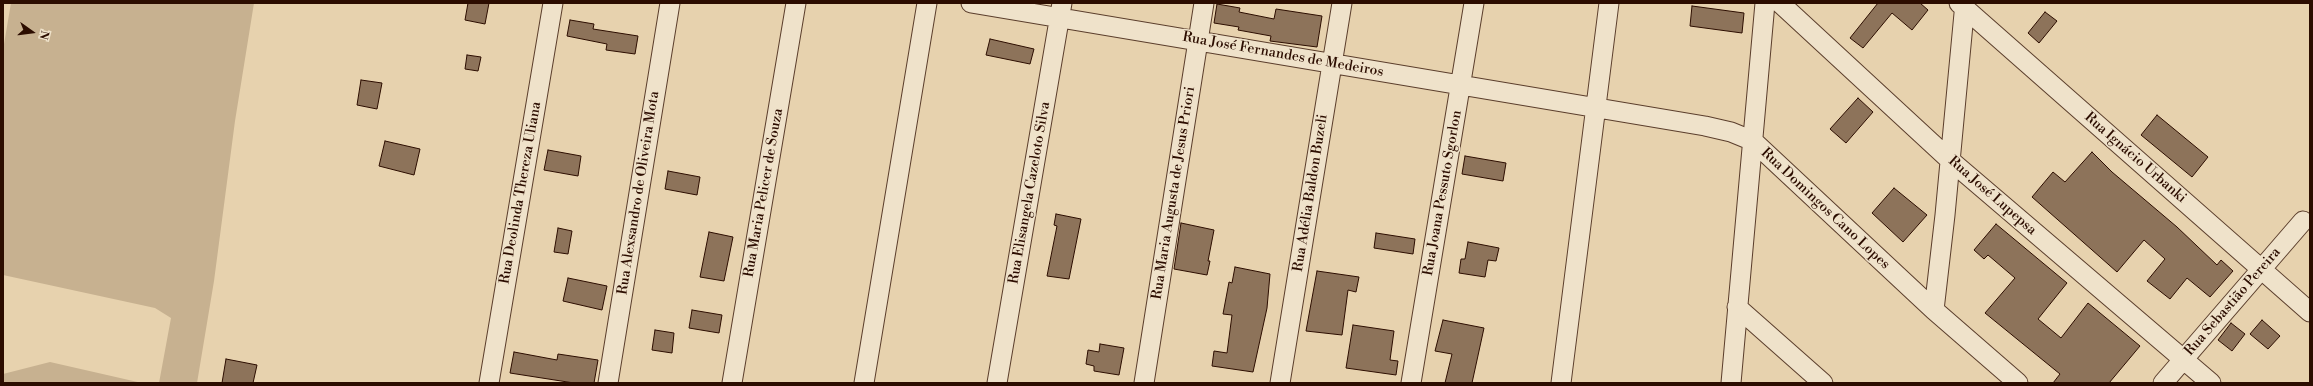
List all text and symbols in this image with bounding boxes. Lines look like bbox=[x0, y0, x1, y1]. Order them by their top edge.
north arrow bbox=[12, 12, 52, 52]
text: N bbox=[36, 29, 51, 41]
street label: Rua José Fernandes de Medeiros bbox=[1181, 29, 1385, 81]
street label: Rua Maria Augusta de Jesus Priori bbox=[1149, 85, 1199, 301]
street label: Rua Alexsandro de Oliveira Mota bbox=[615, 90, 663, 296]
street label: Rua Deolinda Thereza Uliana bbox=[497, 101, 545, 285]
street label: Rua Elisangela Cazeloto Silva bbox=[1006, 101, 1054, 285]
street label: Rua Maria Pelicer de Souza bbox=[741, 107, 787, 279]
street label: Rua Joana Pessuto Sgorlon bbox=[1420, 109, 1466, 277]
street label: Rua Ignácio Urbanki bbox=[2081, 109, 2189, 207]
street label: Rua Adélia Baldon Buzeli bbox=[1290, 113, 1332, 273]
street label: Rua Domingos Cano Lopes bbox=[1757, 145, 1893, 273]
street label: Rua José Lupepsa bbox=[1944, 153, 2040, 239]
street label: Rua Sebastião Pereira bbox=[2181, 244, 2285, 360]

